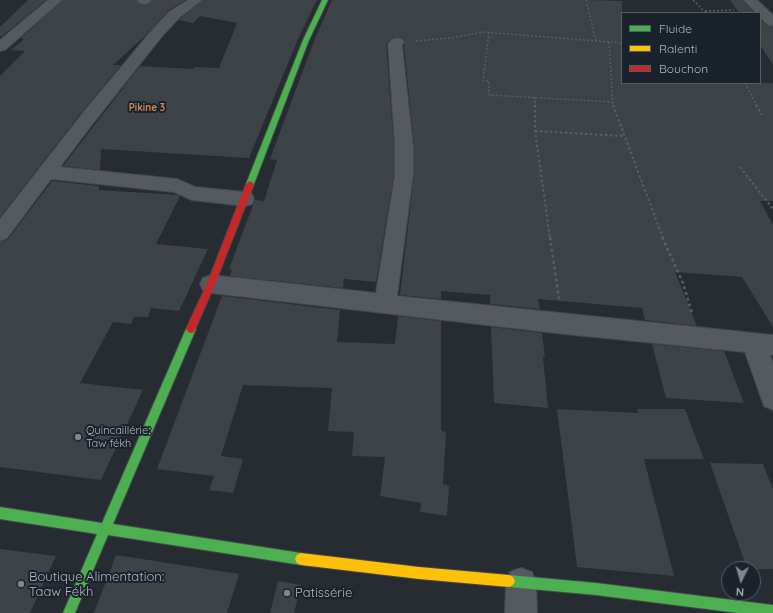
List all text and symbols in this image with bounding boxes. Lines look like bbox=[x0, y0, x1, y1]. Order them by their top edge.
legend bbox=[621, 12, 761, 84]
text: Fluide bbox=[659, 21, 692, 36]
text: Ralenti bbox=[659, 41, 697, 56]
text: Bouchon bbox=[659, 61, 708, 76]
district label: Pikine 3 bbox=[129, 102, 165, 114]
place label: Quincaillérie: Taw fékh bbox=[86, 424, 150, 450]
marker: Quincaillérie: Taw fékh bbox=[73, 432, 83, 442]
north arrow bbox=[721, 561, 761, 601]
place label: Boutique Alimentation: Taaw Fékh bbox=[29, 569, 164, 600]
marker: Boutique Alimentation: Taaw Fékh bbox=[16, 579, 26, 589]
place label: Patissérie bbox=[295, 585, 352, 601]
text: N bbox=[735, 585, 745, 599]
marker: Patissérie bbox=[282, 588, 292, 598]

